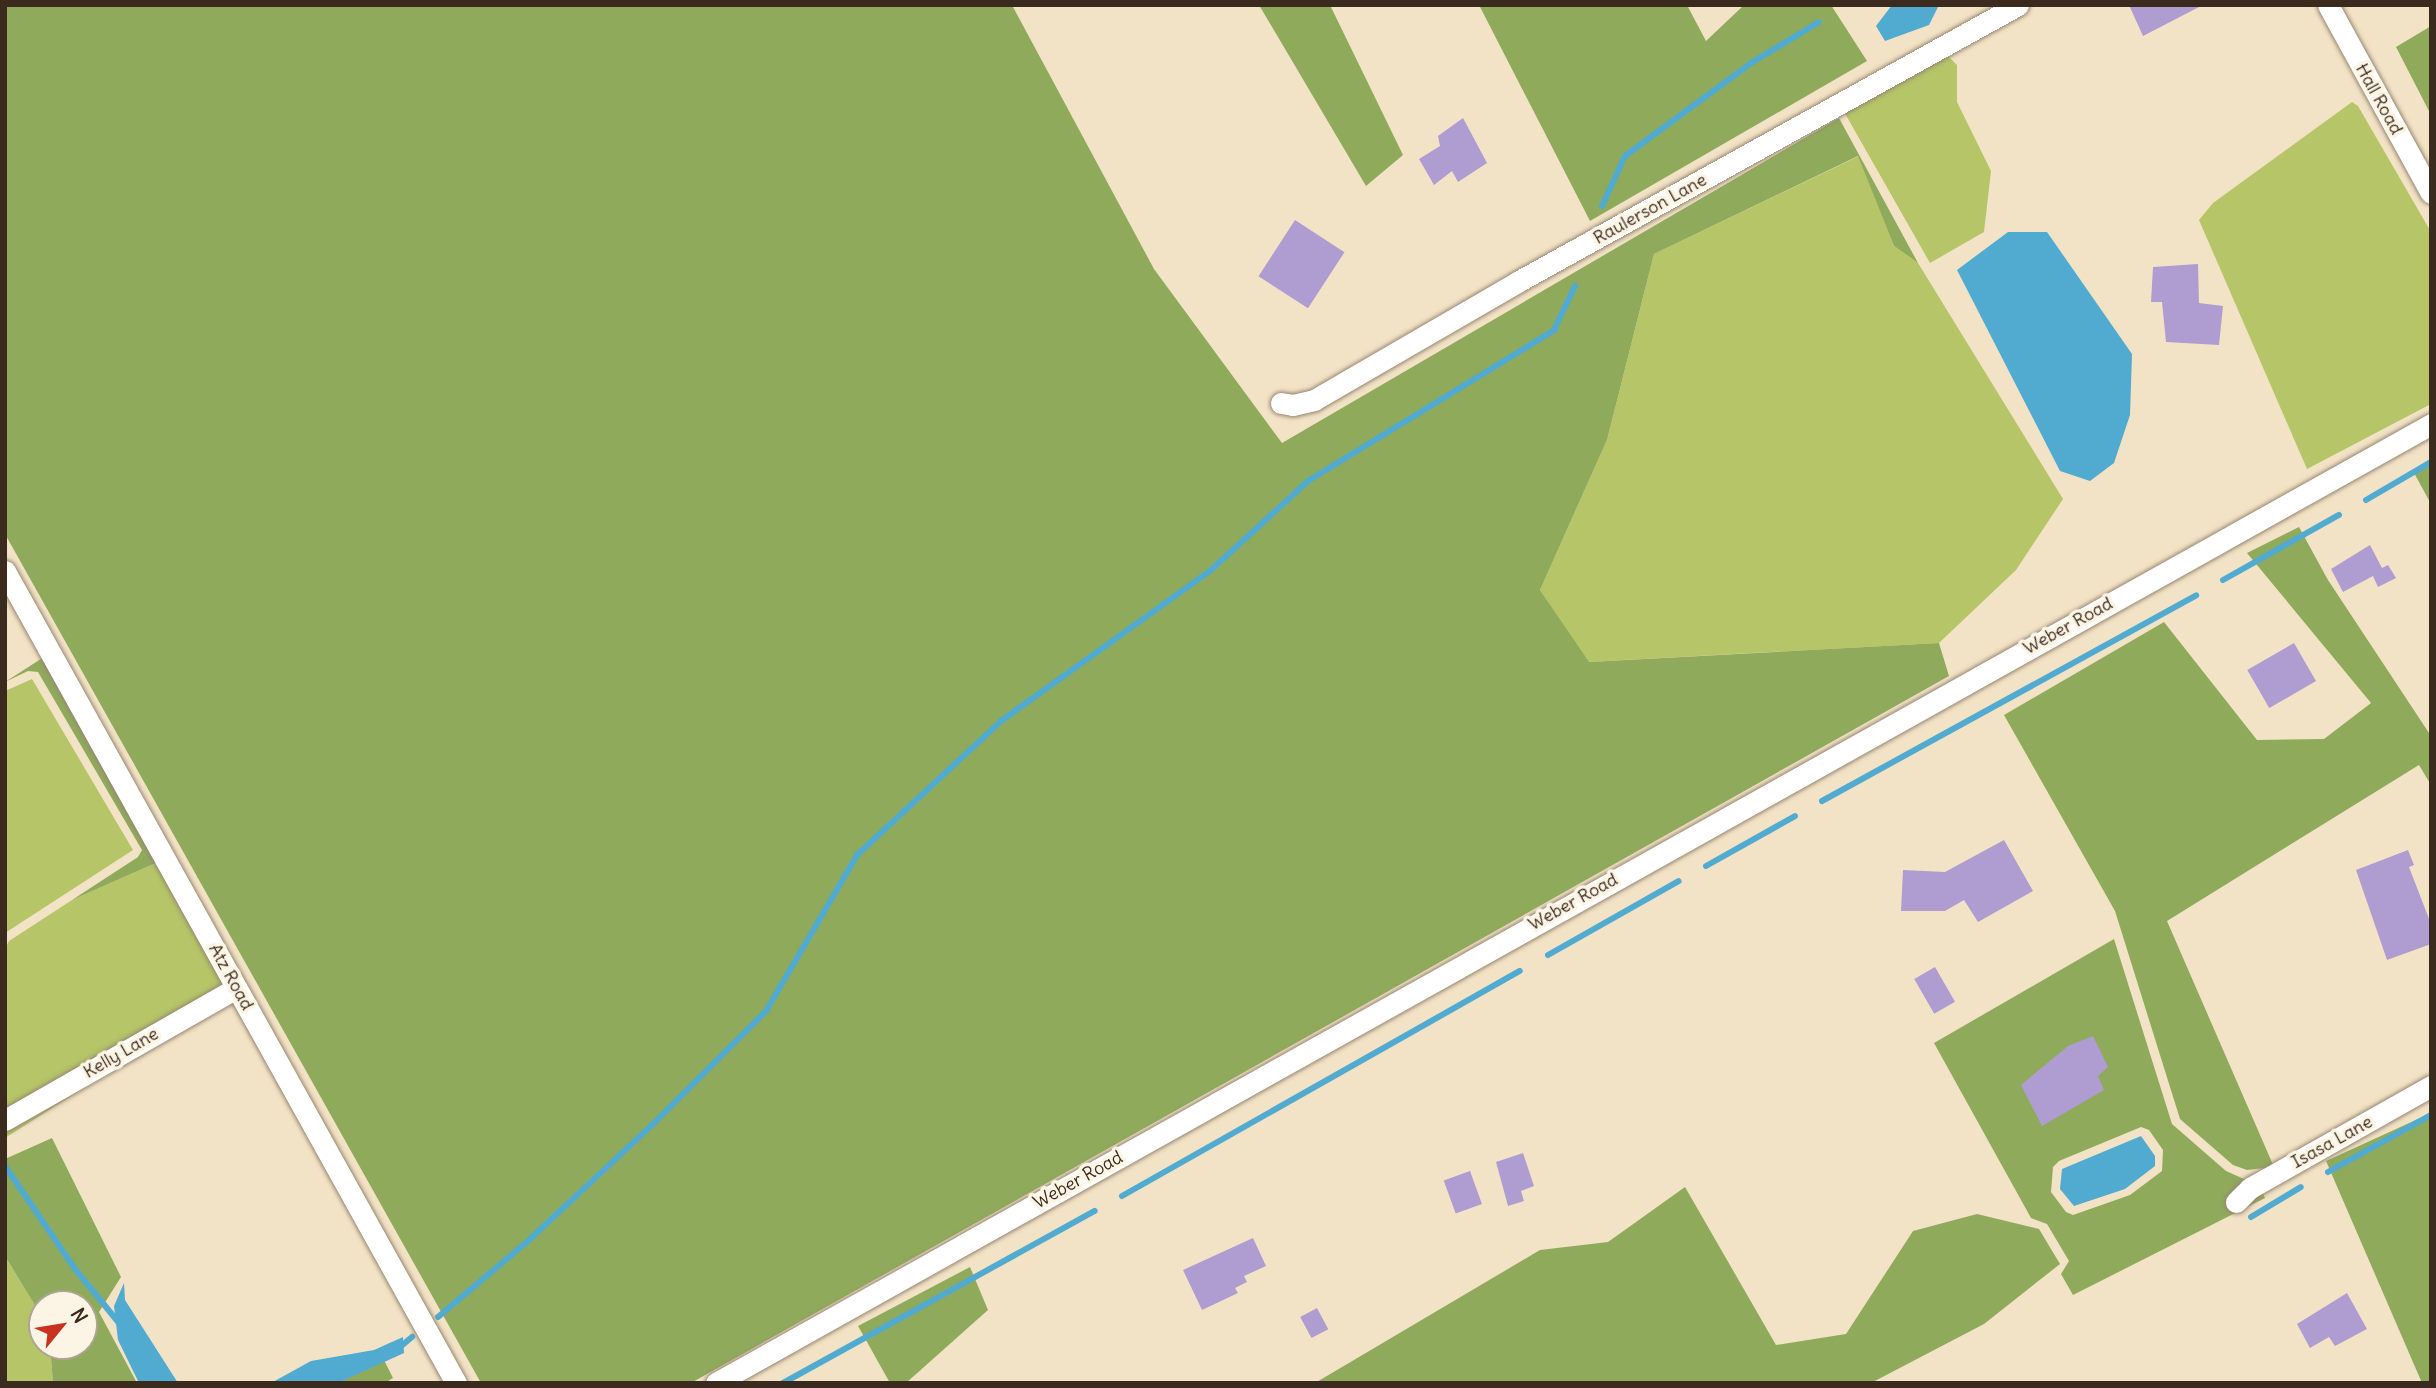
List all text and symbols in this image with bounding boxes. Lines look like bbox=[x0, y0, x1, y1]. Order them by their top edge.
street label: Hall Road bbox=[2351, 60, 2407, 138]
street label: Raulerson Lane bbox=[1590, 169, 1710, 249]
street label: Weber Road bbox=[2020, 593, 2116, 659]
street label: Weber Road bbox=[1525, 869, 1621, 935]
street label: Atz Road bbox=[204, 940, 258, 1014]
street label: Kelly Lane bbox=[80, 1023, 162, 1083]
street label: Isasa Lane bbox=[2288, 1111, 2376, 1173]
street label: Weber Road bbox=[1030, 1147, 1126, 1213]
north arrow bbox=[28, 1290, 98, 1360]
text: N bbox=[66, 1304, 93, 1327]

